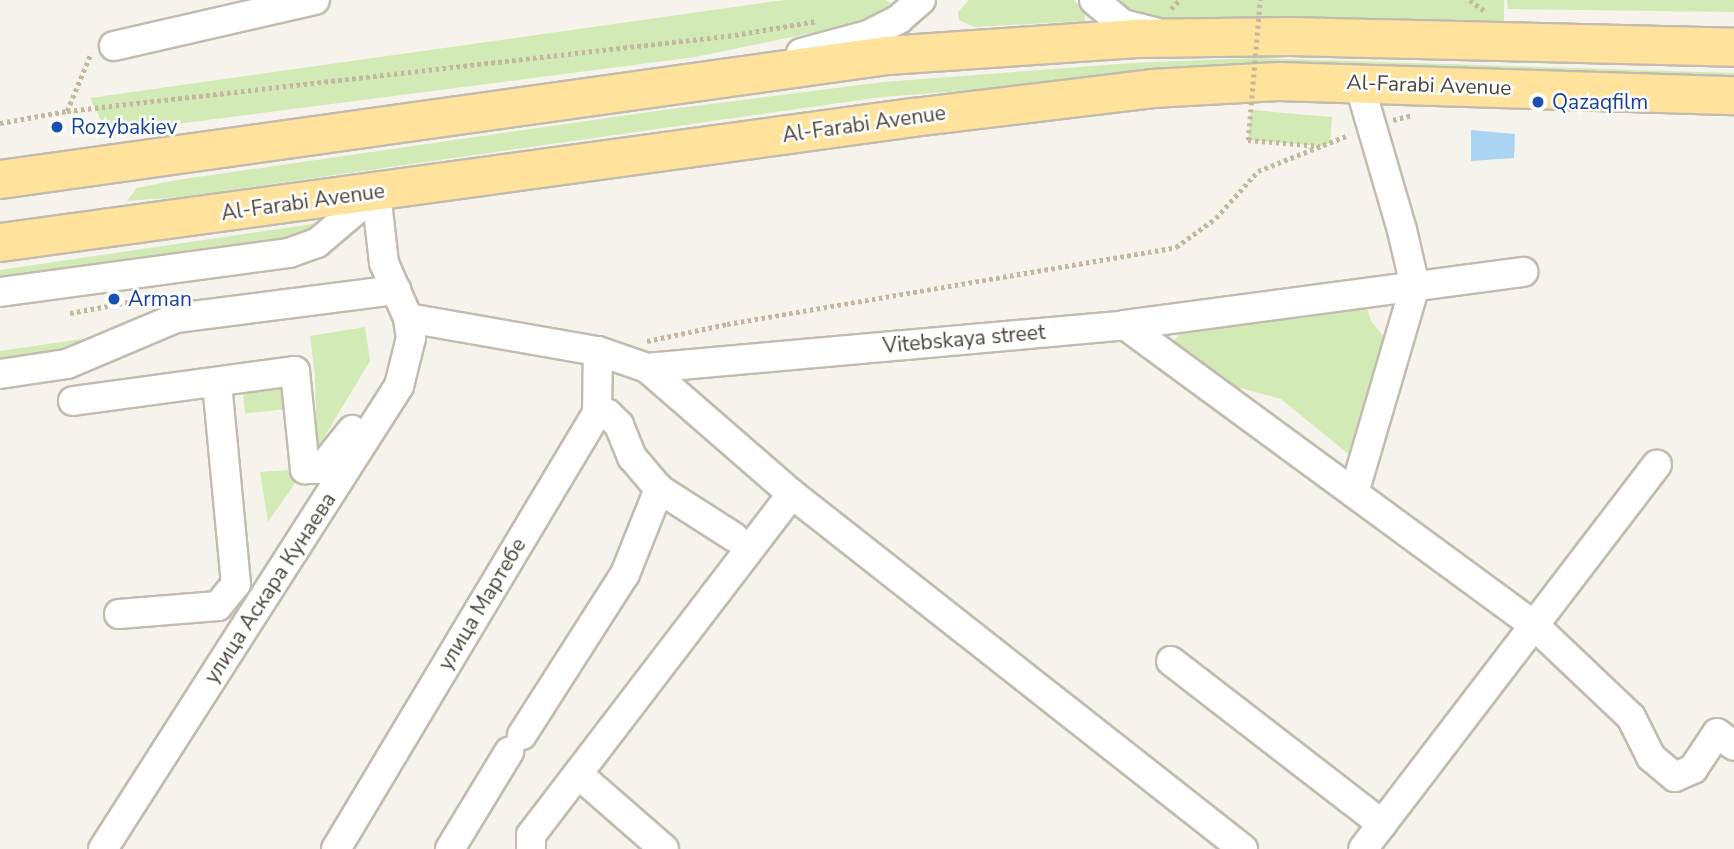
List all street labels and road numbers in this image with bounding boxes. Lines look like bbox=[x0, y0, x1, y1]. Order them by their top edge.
street label: Al-Farabi Avenue bbox=[1346, 70, 1512, 100]
street label: Al-Farabi Avenue bbox=[781, 100, 947, 148]
street label: Al-Farabi Avenue bbox=[220, 178, 386, 226]
street label: Vitebskaya street bbox=[882, 319, 1046, 359]
street label: улица Аскара Кунаева bbox=[199, 488, 341, 688]
street label: улица Мартебе bbox=[433, 533, 531, 675]

